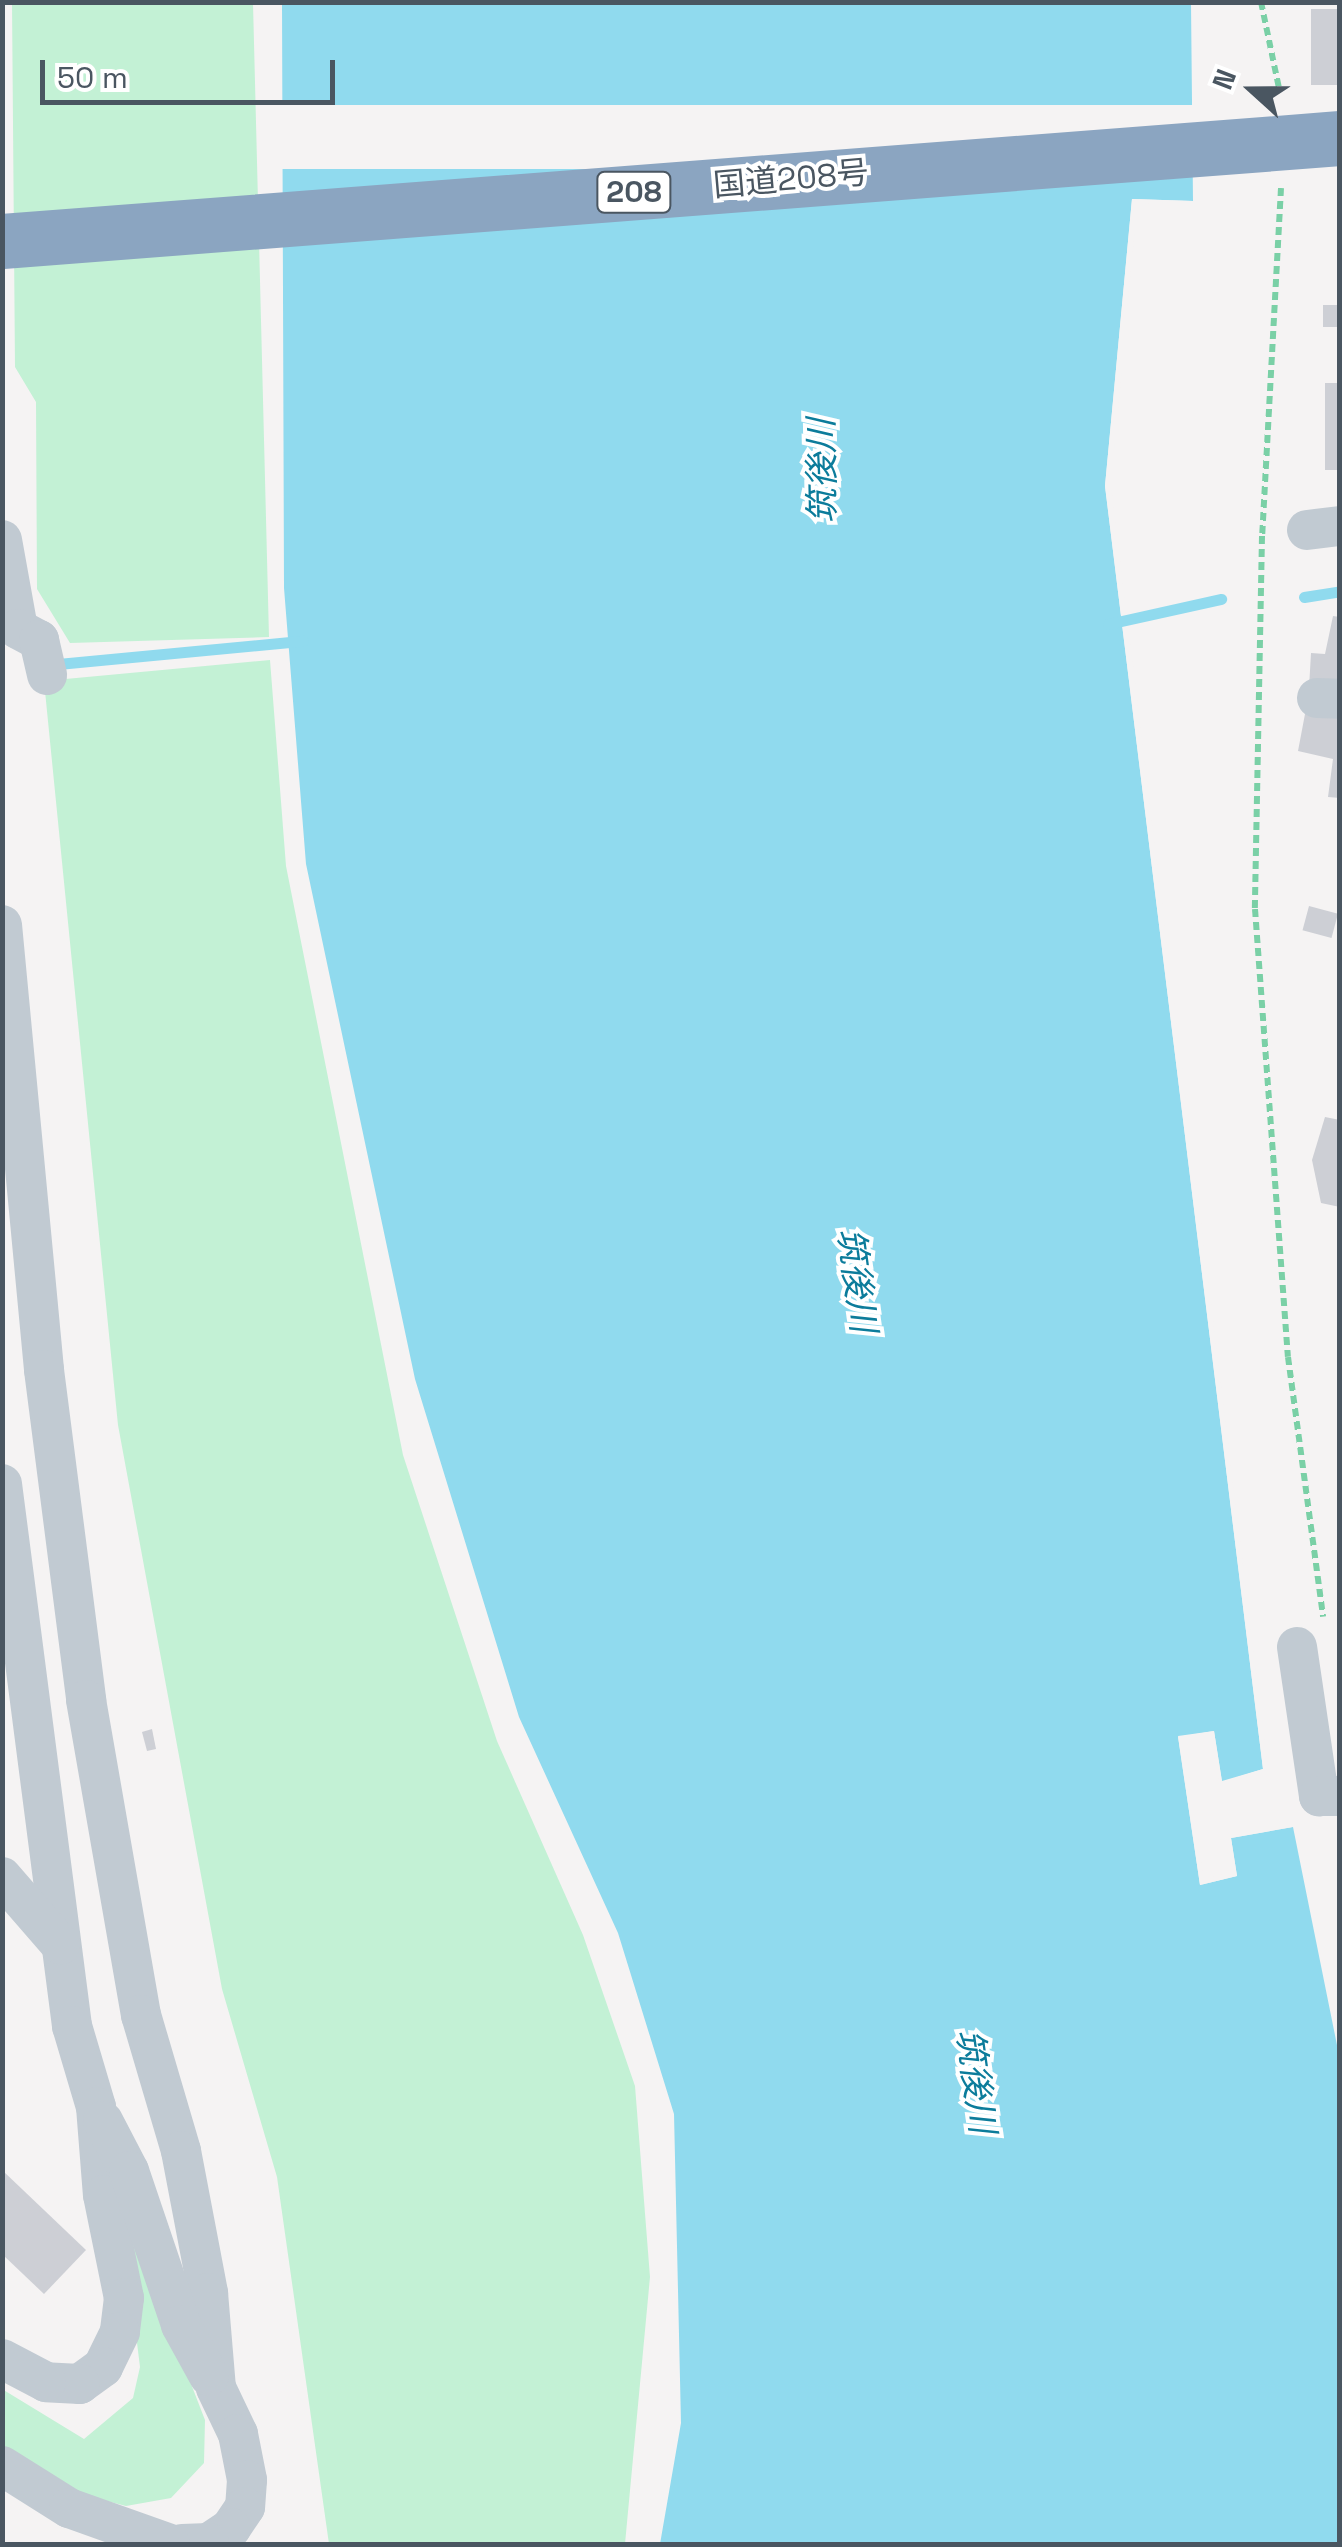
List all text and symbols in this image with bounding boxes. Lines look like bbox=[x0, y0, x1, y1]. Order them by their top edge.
scale bar bbox=[45, 40, 340, 102]
north arrow bbox=[1202, 40, 1302, 140]
text: 50 m bbox=[57, 58, 128, 97]
text: N bbox=[1204, 64, 1244, 94]
street label: 国道208号 bbox=[712, 153, 870, 205]
road number: 208 bbox=[594, 167, 674, 217]
water label: 筑後川 bbox=[800, 418, 844, 524]
water label: 筑後川 bbox=[829, 1225, 885, 1335]
water label: 筑後川 bbox=[948, 2026, 1004, 2136]

